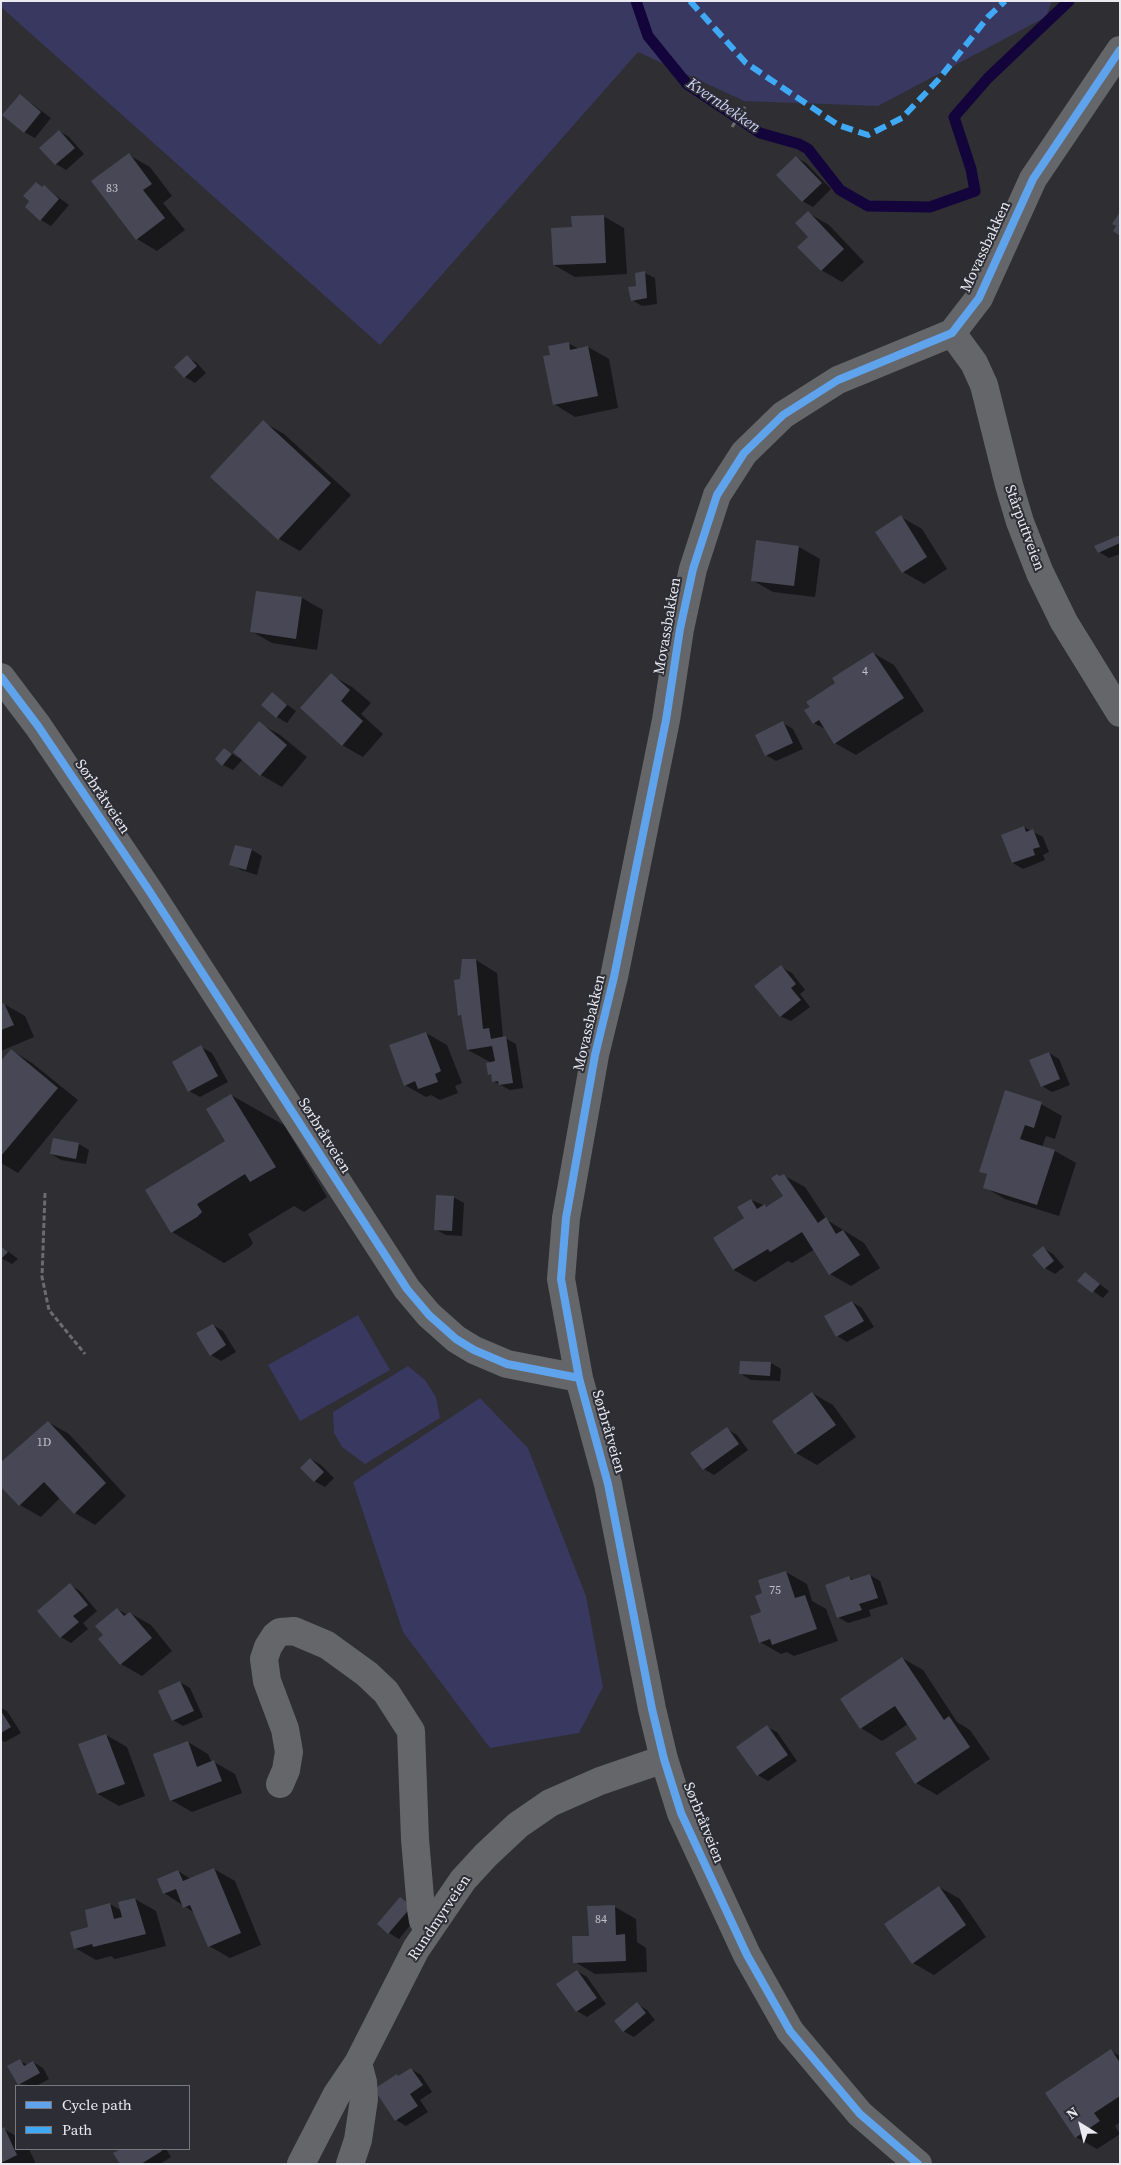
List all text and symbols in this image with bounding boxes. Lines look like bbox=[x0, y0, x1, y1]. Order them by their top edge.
water label: Kvernbekken bbox=[683, 74, 763, 138]
house number: 83 bbox=[106, 182, 118, 196]
street label: Movassbakken bbox=[957, 199, 1015, 295]
street label: Stårputtveien bbox=[1000, 483, 1048, 573]
street label: Movassbakken bbox=[651, 576, 685, 676]
house number: 4 bbox=[862, 665, 868, 679]
street label: Sørbråtveien bbox=[71, 756, 133, 838]
street label: Movassbakken bbox=[570, 973, 610, 1073]
street label: Sørbråtveien bbox=[294, 1095, 354, 1177]
street label: Sørbråtveien bbox=[588, 1388, 628, 1476]
house number: 1D bbox=[37, 1436, 51, 1450]
house number: 75 bbox=[769, 1584, 781, 1598]
street label: Sørbråtveien bbox=[679, 1780, 727, 1866]
street label: Rundmyrveien bbox=[405, 1872, 475, 1964]
house number: 84 bbox=[595, 1913, 607, 1927]
legend bbox=[15, 2085, 190, 2150]
text: Cycle path bbox=[62, 2094, 132, 2115]
north arrow bbox=[1056, 2100, 1106, 2150]
text: N bbox=[1062, 2102, 1082, 2124]
text: Path bbox=[62, 2119, 92, 2140]

